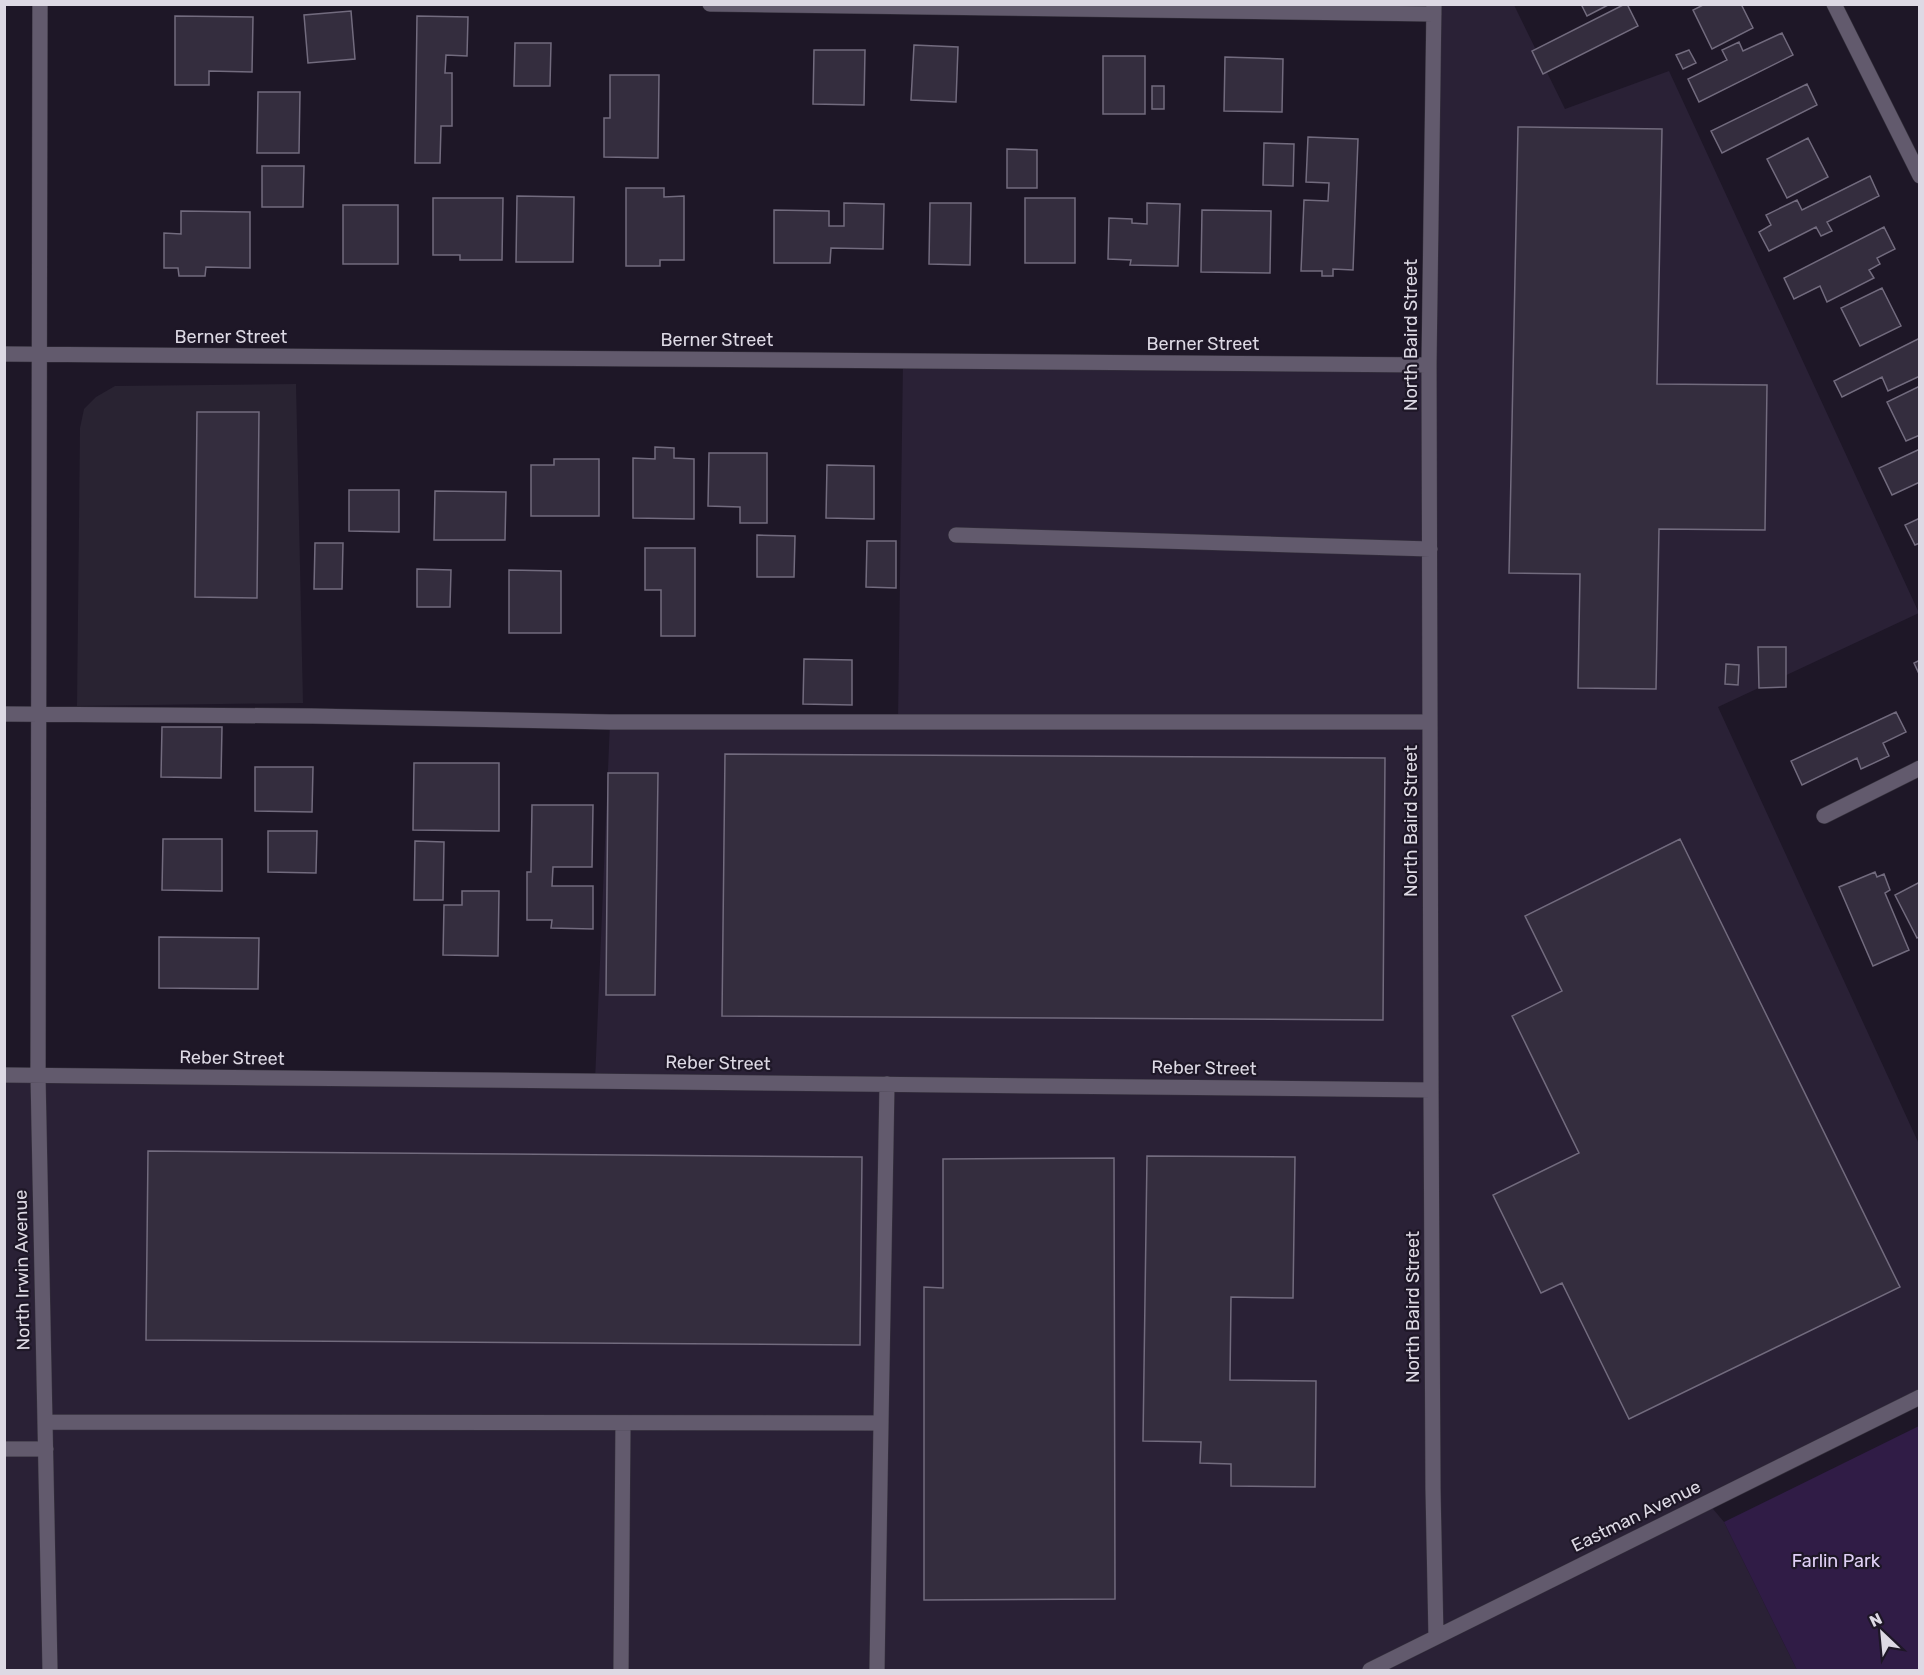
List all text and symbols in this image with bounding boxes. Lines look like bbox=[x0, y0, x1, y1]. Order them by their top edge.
street label: North Baird Street bbox=[1400, 259, 1422, 411]
street label: Berner Street bbox=[175, 326, 287, 348]
street label: Berner Street bbox=[661, 329, 773, 351]
street label: Berner Street bbox=[1147, 333, 1259, 355]
street label: North Baird Street bbox=[1400, 745, 1422, 897]
street label: Reber Street bbox=[179, 1046, 285, 1070]
street label: Reber Street bbox=[665, 1051, 771, 1075]
street label: Reber Street bbox=[1151, 1056, 1257, 1080]
street label: North Irwin Avenue bbox=[10, 1190, 34, 1350]
street label: North Baird Street bbox=[1402, 1231, 1424, 1383]
street label: Eastman Avenue bbox=[1568, 1475, 1704, 1557]
park label: Farlin Park bbox=[1792, 1550, 1881, 1572]
north arrow bbox=[1852, 1603, 1912, 1663]
text: N bbox=[1866, 1609, 1885, 1631]

